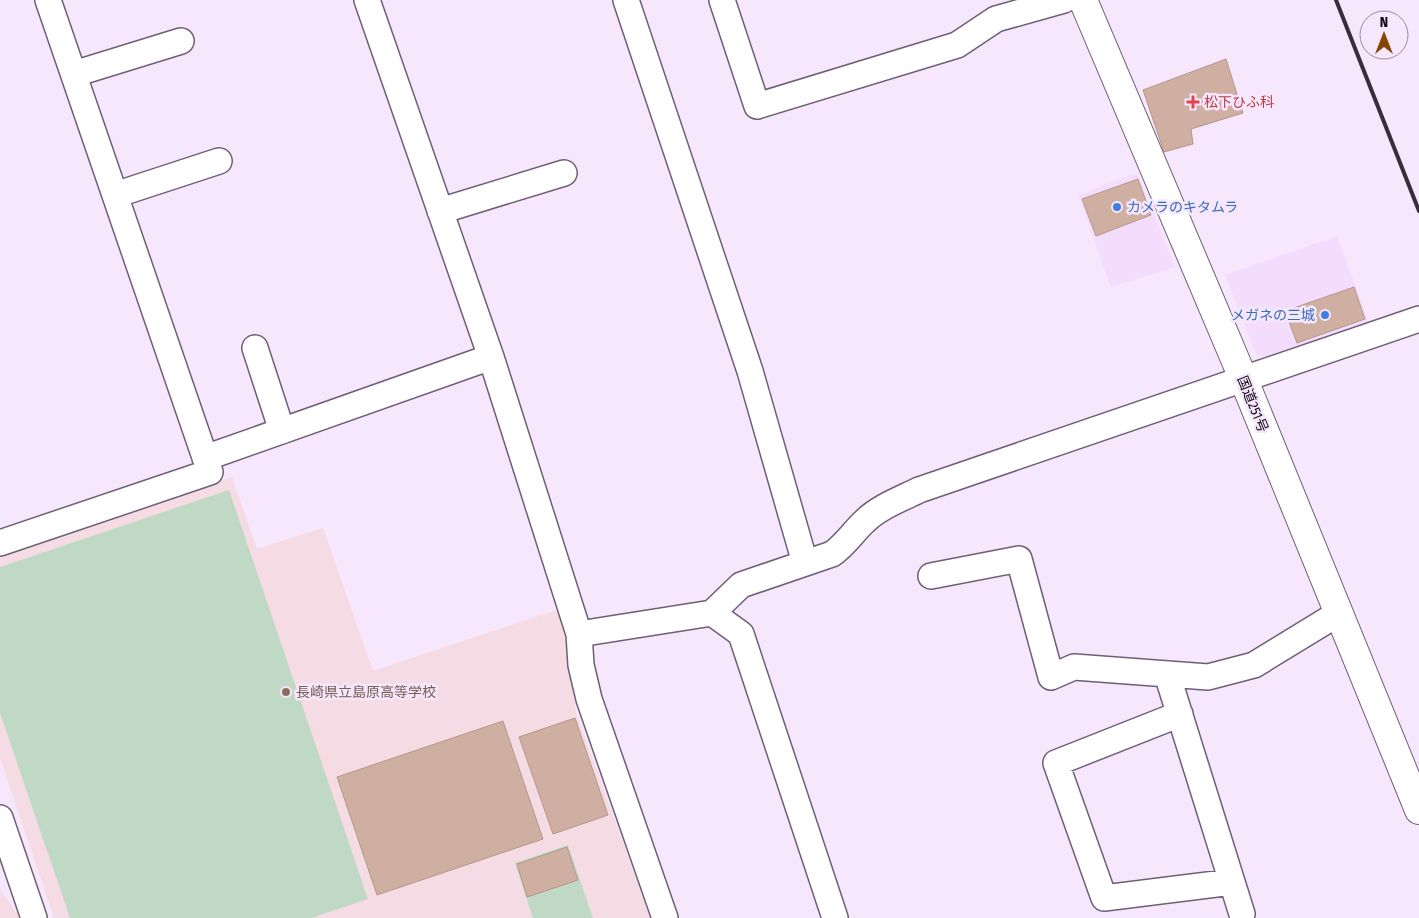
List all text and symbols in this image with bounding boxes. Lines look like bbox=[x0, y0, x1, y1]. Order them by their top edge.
north arrow bbox=[1359, 10, 1409, 60]
text: N bbox=[1380, 14, 1388, 31]
place label: 松下ひふ科 bbox=[1204, 94, 1274, 111]
marker: 松下ひふ科 bbox=[1186, 95, 1200, 109]
place label: カメラのキタムラ bbox=[1127, 199, 1238, 216]
marker: カメラのキタムラ bbox=[1111, 201, 1123, 213]
place label: メガネの三城 bbox=[1231, 307, 1315, 324]
marker: メガネの三城 bbox=[1319, 309, 1331, 321]
street label: 国道251号 bbox=[1234, 373, 1272, 435]
place label: 長崎県立島原高等学校 bbox=[296, 684, 436, 701]
marker: 長崎県立島原高等学校 bbox=[280, 686, 292, 698]

